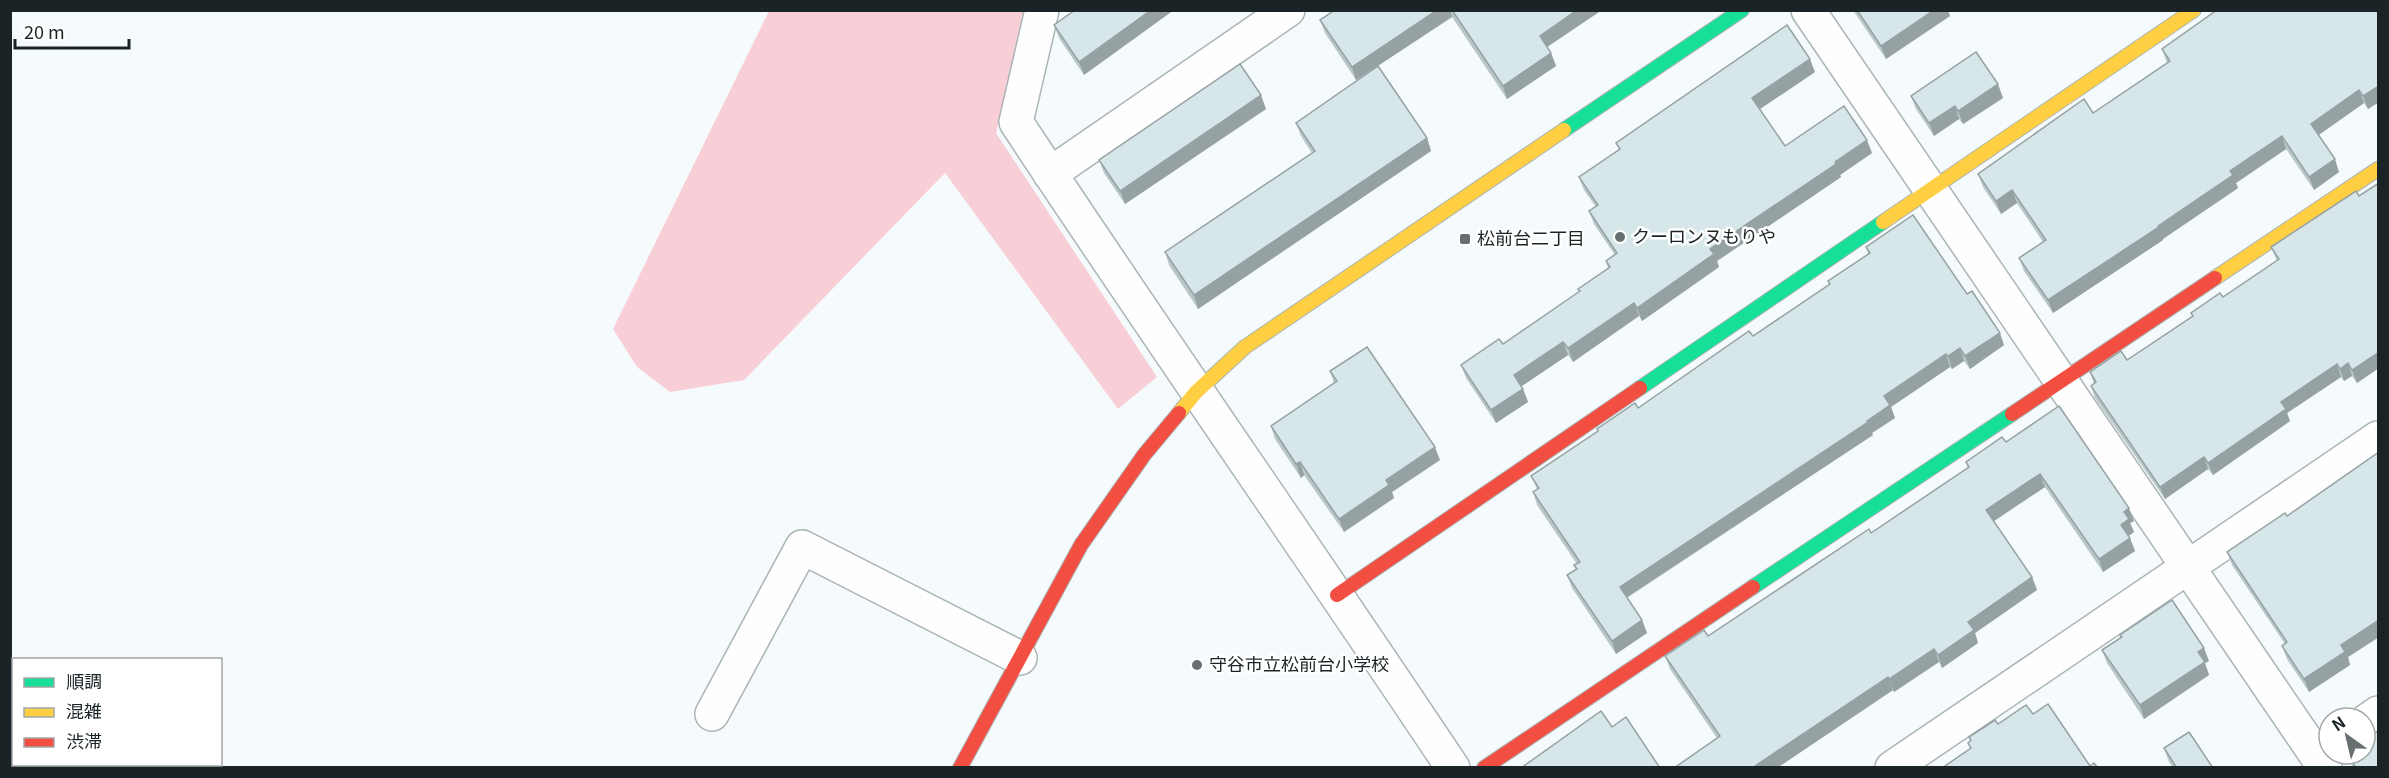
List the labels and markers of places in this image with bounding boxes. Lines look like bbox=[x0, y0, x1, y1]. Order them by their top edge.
place label: クーロンヌもりや bbox=[1632, 222, 1776, 248]
place label: 松前台二丁目 bbox=[1477, 224, 1585, 250]
marker: クーロンヌもりや bbox=[1613, 230, 1627, 244]
marker: 松前台二丁目 bbox=[1458, 232, 1472, 246]
place label: 守谷市立松前台小学校 bbox=[1209, 650, 1389, 676]
marker: 守谷市立松前台小学校 bbox=[1190, 658, 1204, 672]

